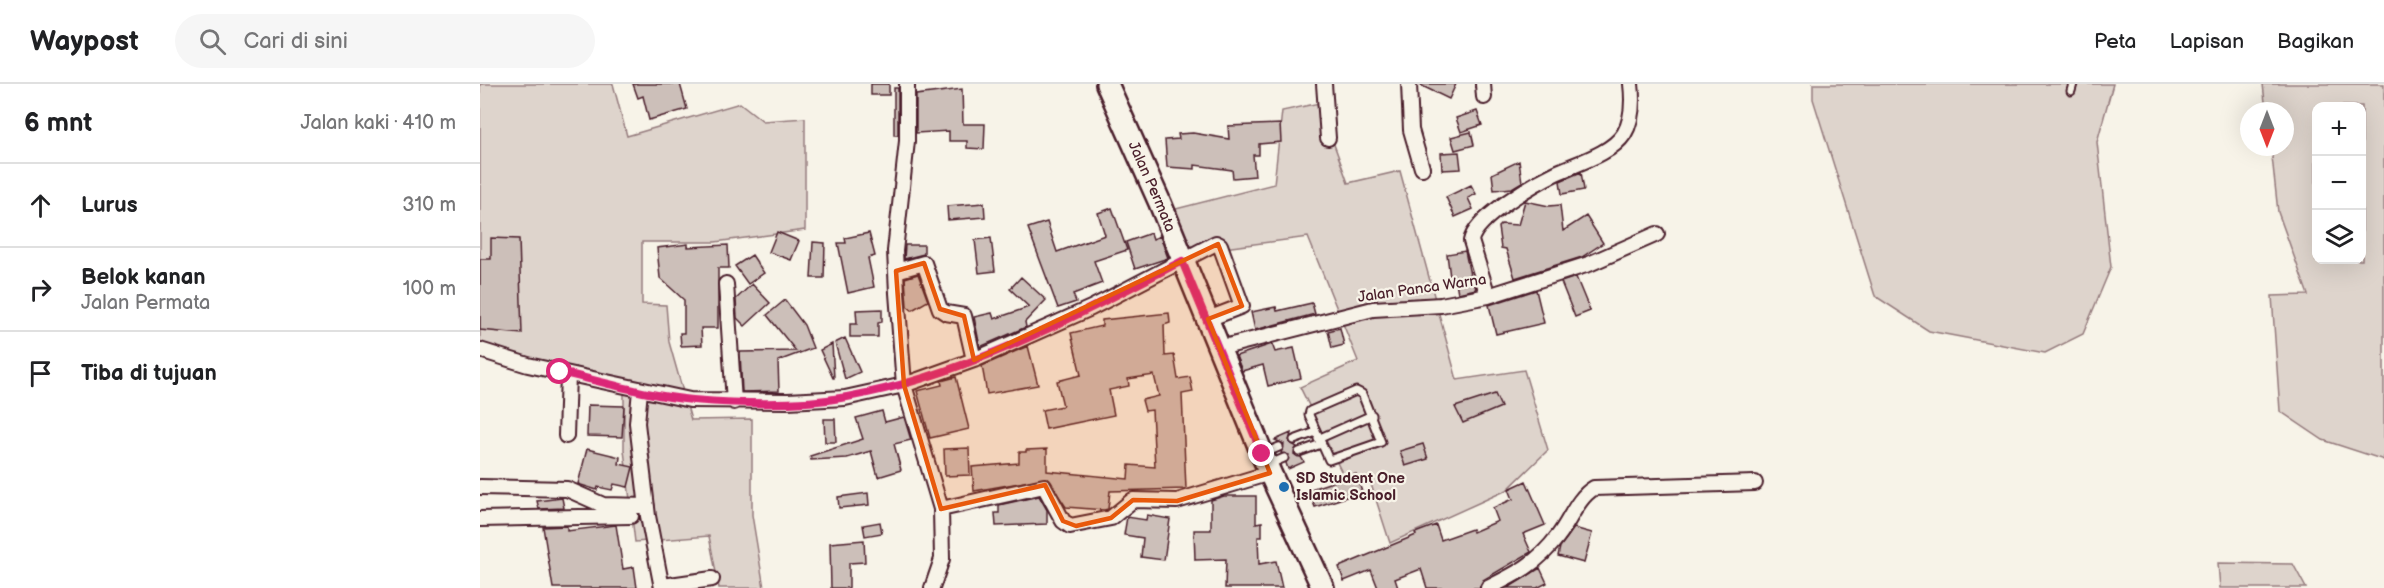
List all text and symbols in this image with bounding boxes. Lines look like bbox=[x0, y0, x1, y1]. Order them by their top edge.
search box bbox=[175, 14, 595, 68]
text: Waypost bbox=[30, 25, 139, 58]
icon: search bbox=[196, 25, 229, 58]
text: Cari di sini bbox=[244, 28, 348, 55]
text: Peta bbox=[2094, 29, 2136, 54]
text: Lapisan bbox=[2169, 29, 2244, 54]
text: Bagikan bbox=[2277, 29, 2354, 54]
north arrow bbox=[2240, 102, 2294, 156]
map controls bbox=[2312, 102, 2366, 264]
button: + bbox=[2312, 102, 2366, 156]
text: 6 mnt bbox=[24, 108, 92, 139]
text: Jalan kaki · 410 m bbox=[300, 111, 456, 135]
street label: Jalan Permata bbox=[1124, 138, 1180, 235]
button: − bbox=[2312, 156, 2366, 210]
icon: ahead bbox=[24, 189, 57, 222]
text: Lurus bbox=[81, 192, 137, 219]
text: 310 m bbox=[402, 193, 456, 217]
button: layers bbox=[2312, 210, 2366, 264]
text: Belok kanan bbox=[81, 264, 206, 291]
street label: Jalan Panca Warna bbox=[1357, 270, 1488, 307]
icon: right bbox=[24, 273, 57, 306]
text: 100 m bbox=[403, 277, 456, 301]
text: Jalan Permata bbox=[81, 291, 210, 315]
icon: arrive bbox=[24, 357, 57, 390]
route start bbox=[546, 358, 572, 384]
text: Tiba di tujuan bbox=[81, 360, 217, 387]
route end bbox=[1248, 440, 1274, 466]
place label: SD Student One Islamic School bbox=[1296, 469, 1405, 505]
marker: SD Student One Islamic School bbox=[1277, 480, 1291, 494]

